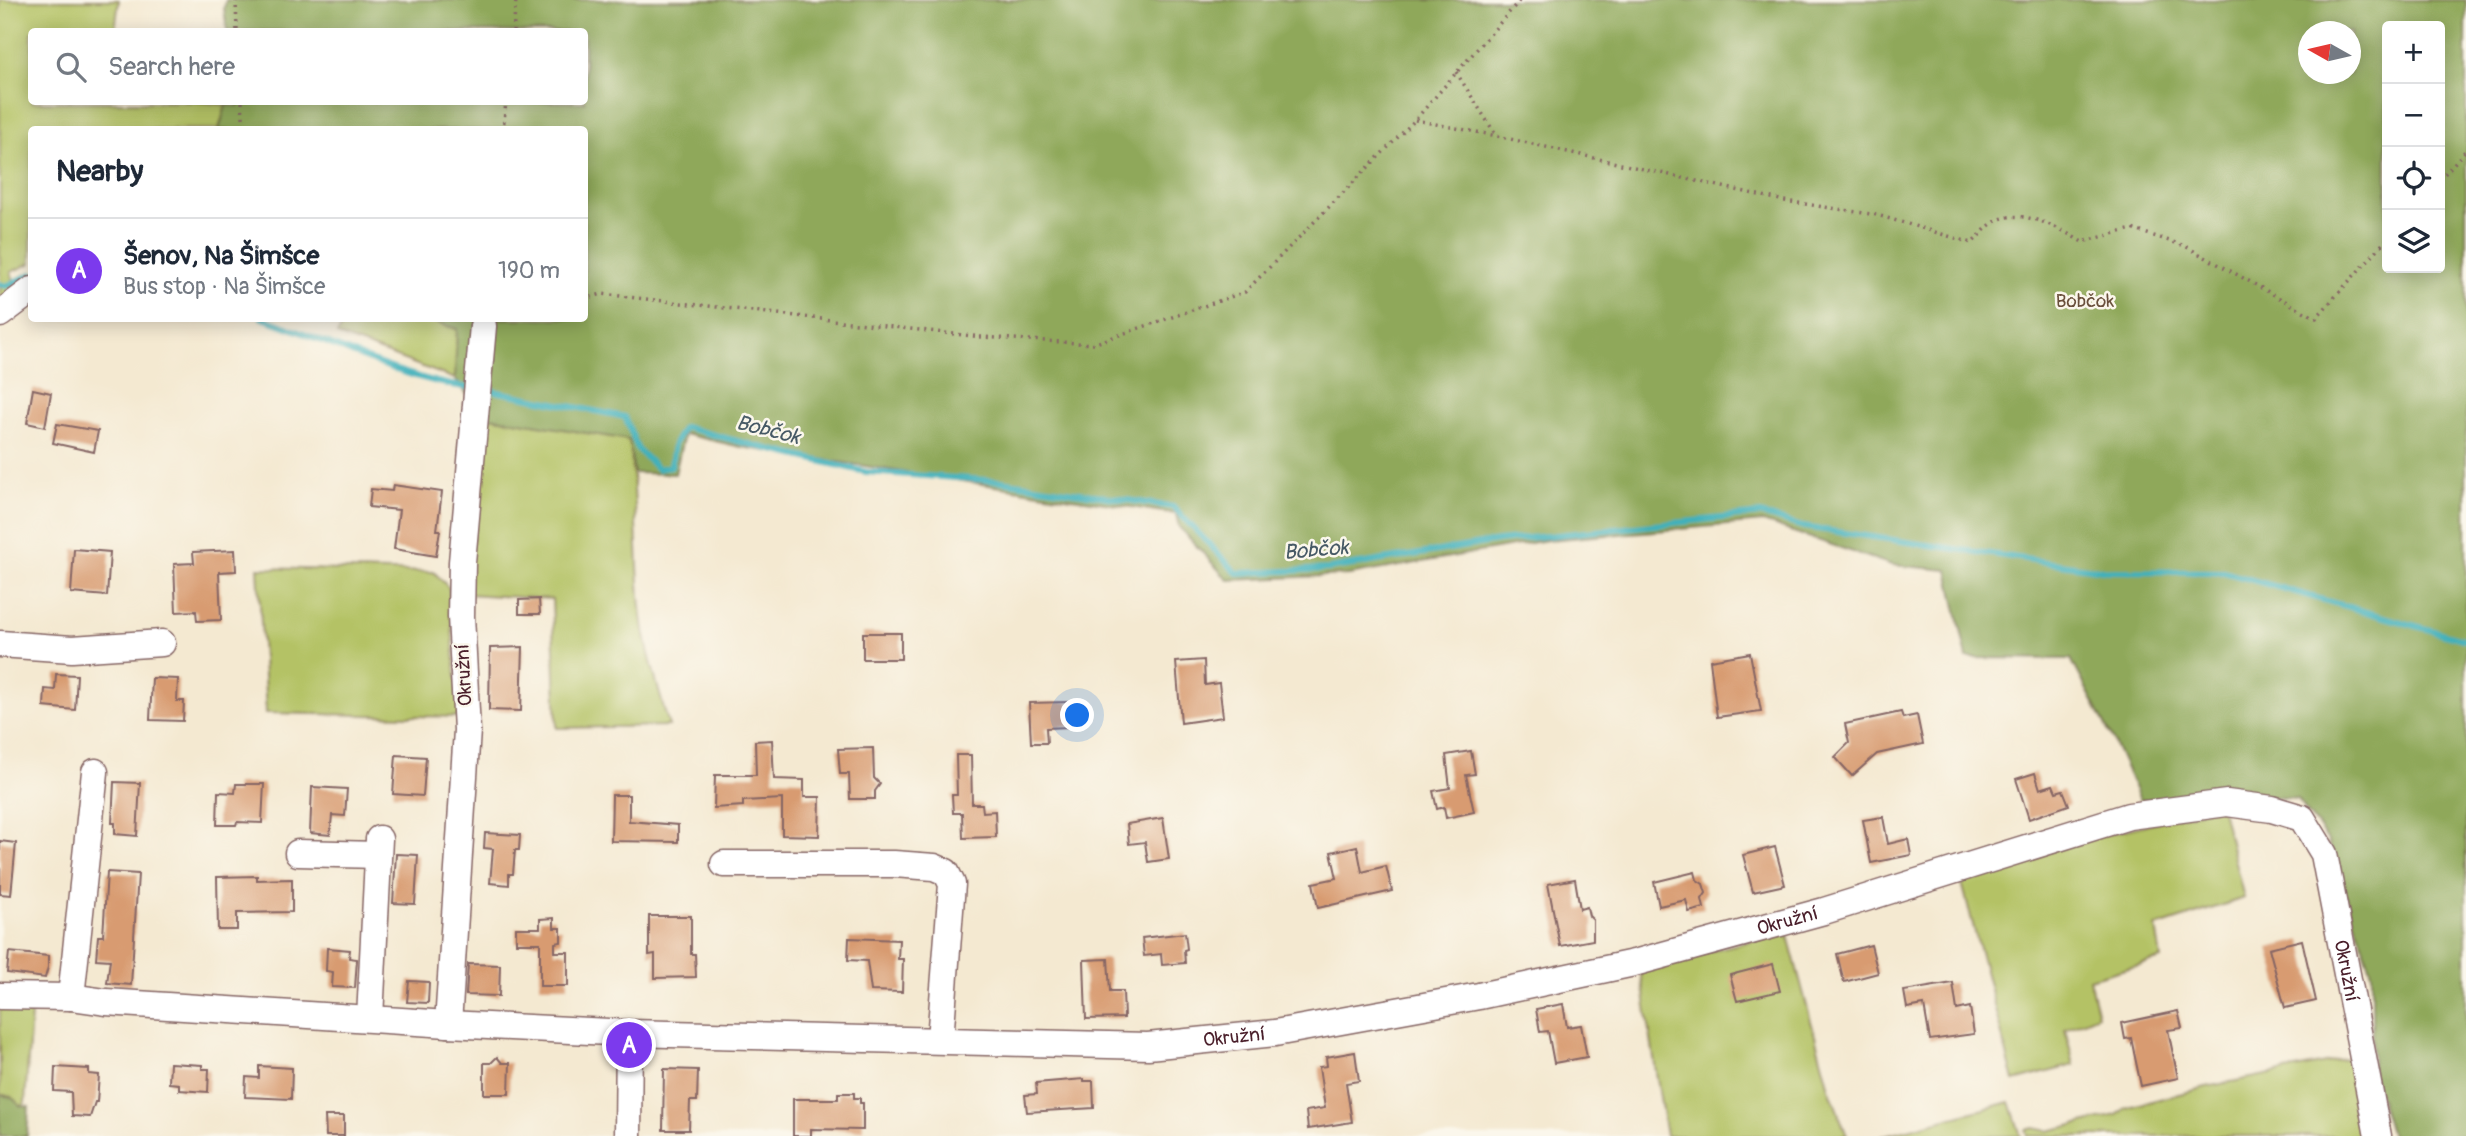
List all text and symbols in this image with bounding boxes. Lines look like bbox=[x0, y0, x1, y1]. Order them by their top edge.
north arrow bbox=[2298, 21, 2361, 84]
map controls bbox=[2382, 21, 2445, 273]
button: + bbox=[2382, 21, 2445, 84]
search box bbox=[28, 28, 588, 105]
icon: search bbox=[52, 48, 90, 86]
text: Search here bbox=[108, 51, 235, 83]
button: − bbox=[2382, 84, 2445, 147]
button: locate bbox=[2382, 147, 2445, 210]
text: Nearby bbox=[56, 153, 143, 190]
button: layers bbox=[2382, 210, 2445, 273]
text: Šenov, Na Šimšce bbox=[123, 240, 319, 272]
text: A bbox=[72, 256, 86, 285]
text: 190 m bbox=[498, 256, 560, 285]
text: Bus stop · Na Šimšce bbox=[123, 272, 325, 301]
park label: Bobčok bbox=[2056, 289, 2114, 313]
water label: Bobčok bbox=[733, 409, 805, 451]
water label: Bobčok bbox=[1283, 534, 1351, 566]
street label: Okružní bbox=[450, 643, 478, 707]
your location bbox=[1060, 698, 1094, 732]
street label: Okružní bbox=[1754, 901, 1821, 941]
street label: Okružní bbox=[2329, 938, 2364, 1004]
pin: A bbox=[606, 1019, 652, 1071]
street label: Okružní bbox=[1202, 1022, 1266, 1052]

